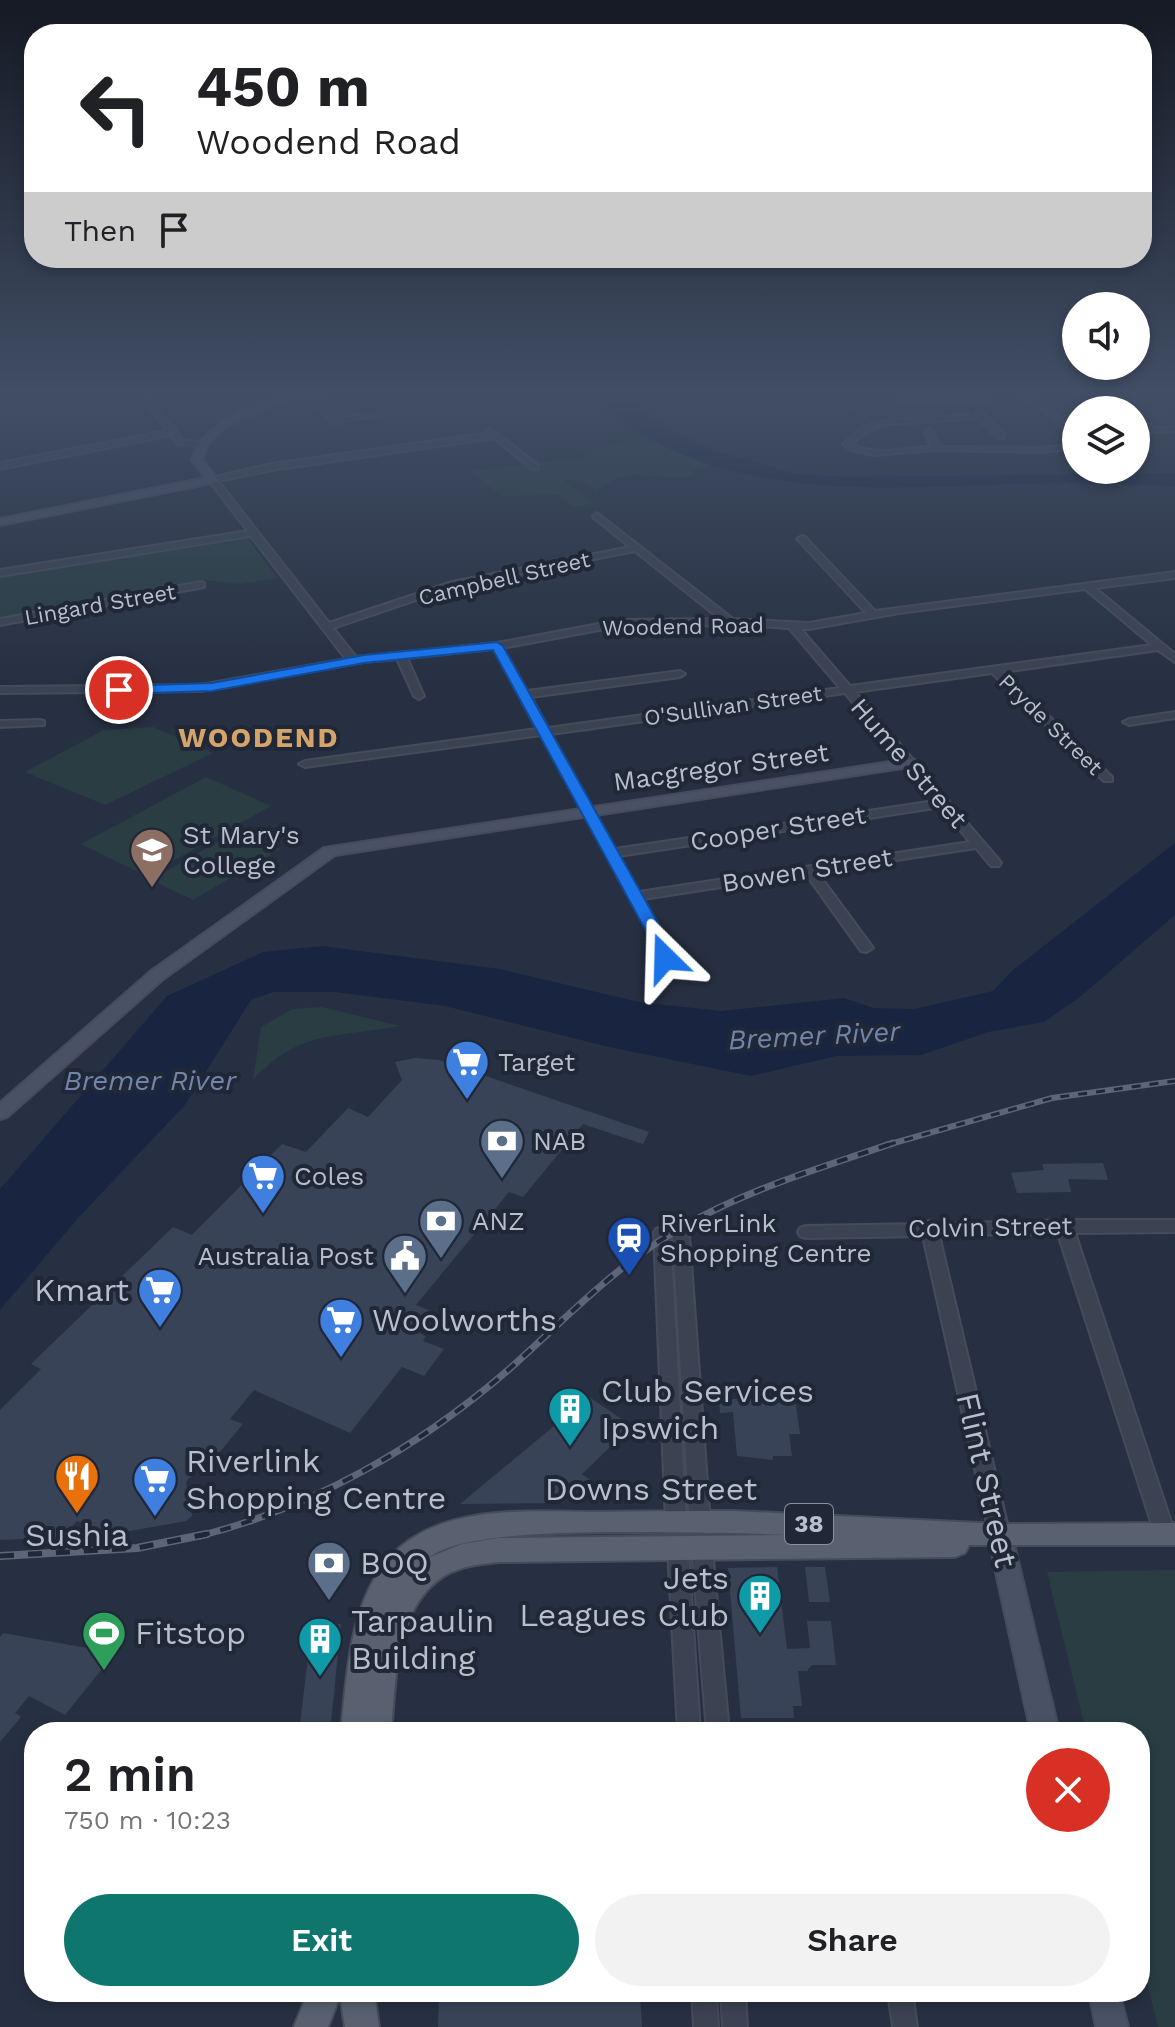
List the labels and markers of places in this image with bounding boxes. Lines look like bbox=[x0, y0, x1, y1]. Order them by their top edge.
pin bbox=[85, 656, 153, 724]
place label: St Mary's College bbox=[183, 820, 300, 880]
school or university icon: St Mary's College bbox=[128, 826, 176, 889]
supermarket icon: Target bbox=[443, 1038, 491, 1101]
place label: Target bbox=[498, 1047, 575, 1077]
bank icon: NAB bbox=[478, 1117, 526, 1180]
place label: NAB bbox=[533, 1126, 586, 1156]
supermarket icon: Coles bbox=[239, 1152, 287, 1215]
place label: Coles bbox=[294, 1161, 364, 1191]
bank icon: ANZ bbox=[417, 1197, 465, 1260]
place label: ANZ bbox=[472, 1206, 525, 1236]
place label: RiverLink Shopping Centre bbox=[660, 1208, 872, 1268]
station icon: RiverLink Shopping Centre bbox=[605, 1214, 653, 1277]
public building icon: Australia Post bbox=[381, 1232, 429, 1295]
place label: Australia Post bbox=[198, 1241, 374, 1271]
supermarket icon: Kmart bbox=[136, 1266, 184, 1329]
place label: Kmart bbox=[34, 1271, 129, 1309]
supermarket icon: Woolworths bbox=[317, 1296, 365, 1359]
place label: Woolworths bbox=[372, 1301, 557, 1339]
place label: Club Services Ipswich bbox=[601, 1372, 814, 1447]
building icon: Club Services Ipswich bbox=[546, 1385, 594, 1448]
place label: Riverlink Shopping Centre bbox=[186, 1442, 446, 1517]
restaurant icon: Sushia bbox=[53, 1452, 101, 1515]
supermarket icon: Riverlink Shopping Centre bbox=[131, 1455, 179, 1518]
place label: Sushia bbox=[25, 1516, 129, 1554]
bank icon: BOQ bbox=[305, 1539, 353, 1602]
place label: BOQ bbox=[360, 1544, 429, 1582]
place label: Jets Leagues Club bbox=[519, 1559, 729, 1634]
building icon: Jets Leagues Club bbox=[736, 1572, 784, 1635]
place label: Tarpaulin Building bbox=[351, 1602, 494, 1677]
sports icon: Fitstop bbox=[80, 1609, 128, 1672]
place label: Fitstop bbox=[135, 1614, 246, 1652]
building icon: Tarpaulin Building bbox=[296, 1615, 344, 1678]

